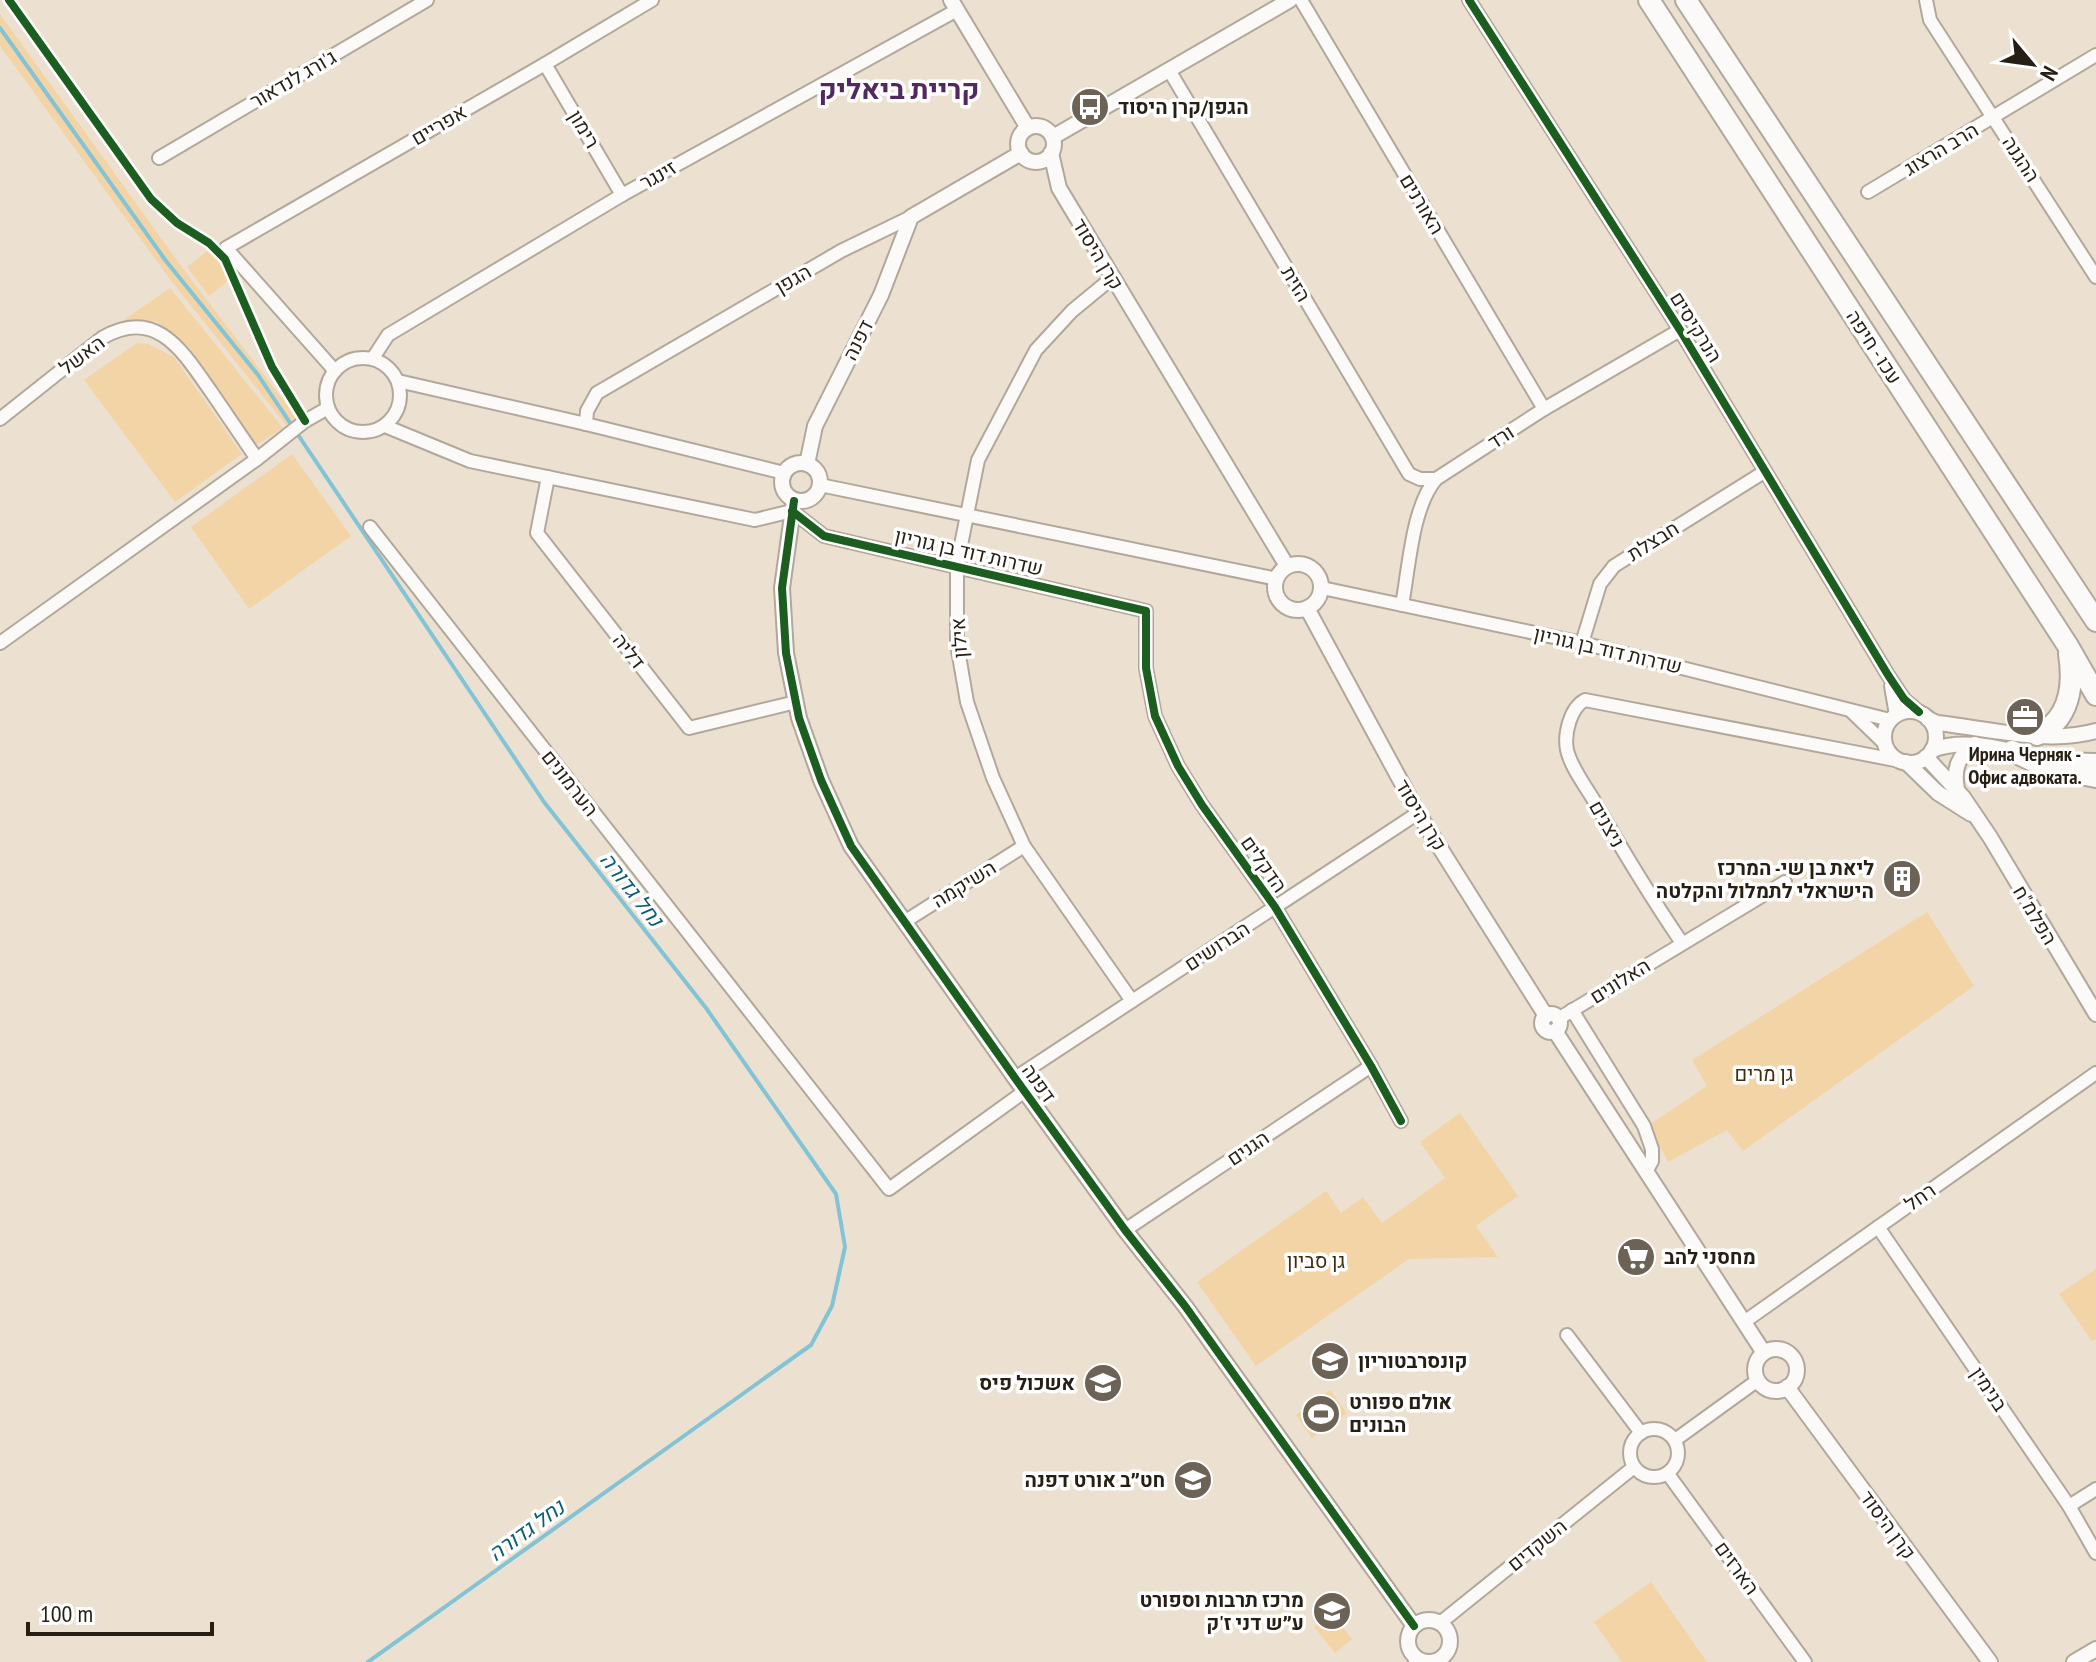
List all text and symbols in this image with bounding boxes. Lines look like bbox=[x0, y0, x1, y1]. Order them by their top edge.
north arrow bbox=[1992, 24, 2072, 104]
street label: ג'ורג לנדאור bbox=[245, 44, 341, 114]
text: N bbox=[2034, 62, 2065, 86]
district label: קריית ביאליק bbox=[818, 70, 980, 107]
bus stop icon: הגפן/קרן היסוד bbox=[1069, 86, 1111, 128]
place label: הגפן/קרן היסוד bbox=[1118, 94, 1249, 120]
street label: אפריים bbox=[407, 99, 471, 151]
street label: רימון bbox=[563, 105, 605, 153]
street label: הרב הרצוג bbox=[1899, 117, 1983, 181]
street label: ההגנה bbox=[1996, 131, 2046, 187]
street label: זינגר bbox=[635, 154, 681, 196]
street label: האורנים bbox=[1394, 169, 1450, 239]
street label: קרן היסוד bbox=[1066, 213, 1130, 295]
street label: הגפן bbox=[770, 258, 816, 300]
street label: הזית bbox=[1275, 261, 1317, 307]
street label: הנרקיסים bbox=[1664, 287, 1728, 367]
street label: עכו - חיפה bbox=[1840, 305, 1908, 389]
street label: דפנה bbox=[837, 315, 879, 365]
street label: האשל bbox=[54, 329, 110, 381]
street label: ורד bbox=[1483, 419, 1519, 455]
street label: חבצלת bbox=[1622, 515, 1684, 567]
street label: שדרות דוד בן גוריון bbox=[892, 522, 1046, 582]
street label: אילון bbox=[945, 617, 973, 659]
street label: שדרות דוד בן גוריון bbox=[1531, 620, 1685, 680]
street label: דליה bbox=[607, 628, 651, 674]
office icon: Ирина Черняк - Офис адвоката. bbox=[2004, 696, 2046, 738]
place label: Ирина Черняк - Офис адвоката. bbox=[1968, 741, 2082, 790]
street label: הערמונים bbox=[536, 744, 604, 822]
street label: קרן היסוד bbox=[1389, 774, 1453, 856]
street label: ניצנים bbox=[1583, 796, 1631, 852]
street label: הדקלים bbox=[1235, 830, 1293, 898]
water label: נחל גדורה bbox=[594, 846, 671, 934]
street label: השיקמה bbox=[927, 854, 1001, 914]
place label: ליאת בן שי- המרכז הישראלי לתמלול והקלטה bbox=[1656, 855, 1874, 904]
building icon: ליאת בן שי- המרכז הישראלי לתמלול והקלטה bbox=[1881, 858, 1923, 900]
street label: הפלמ"ח bbox=[2007, 880, 2063, 950]
street label: הברושים bbox=[1179, 915, 1255, 977]
street label: האלונים bbox=[1585, 952, 1655, 1010]
street label: דפנה bbox=[1016, 1058, 1062, 1108]
park label: גן מרים bbox=[1735, 1061, 1793, 1087]
street label: הגנים bbox=[1222, 1125, 1274, 1171]
street label: רחל bbox=[1899, 1177, 1941, 1217]
supermarket icon: מחסני להב bbox=[1615, 1236, 1657, 1278]
place label: מחסני להב bbox=[1664, 1244, 1756, 1270]
park label: גן סביון bbox=[1287, 1248, 1345, 1274]
school or university icon: קונסרבטוריון bbox=[1309, 1340, 1351, 1382]
place label: קונסרבטוריון bbox=[1358, 1348, 1468, 1374]
school or university icon: אשכול פיס bbox=[1082, 1362, 1124, 1404]
street label: בנימין bbox=[1965, 1362, 2014, 1417]
place label: אשכול פיס bbox=[979, 1370, 1075, 1396]
place label: אולם ספורט הבונים bbox=[1349, 1389, 1452, 1438]
sports icon: אולם ספורט הבונים bbox=[1300, 1393, 1342, 1435]
school or university icon: חט״ב אורט דפנה bbox=[1172, 1459, 1214, 1501]
place label: חט״ב אורט דפנה bbox=[1025, 1467, 1165, 1493]
street label: קרן היסוד bbox=[1854, 1485, 1922, 1565]
water label: נחל גדורה bbox=[482, 1492, 571, 1567]
street label: השקדים bbox=[1502, 1513, 1572, 1577]
street label: הארזים bbox=[1709, 1536, 1765, 1600]
scale bar bbox=[28, 1586, 212, 1636]
place label: מרכז תרבות וספורט ע״ש דני ז'ק bbox=[1139, 1587, 1304, 1636]
school or university icon: מרכז תרבות וספורט ע״ש דני ז'ק bbox=[1311, 1590, 1353, 1632]
text: 100 m bbox=[40, 1598, 93, 1629]

